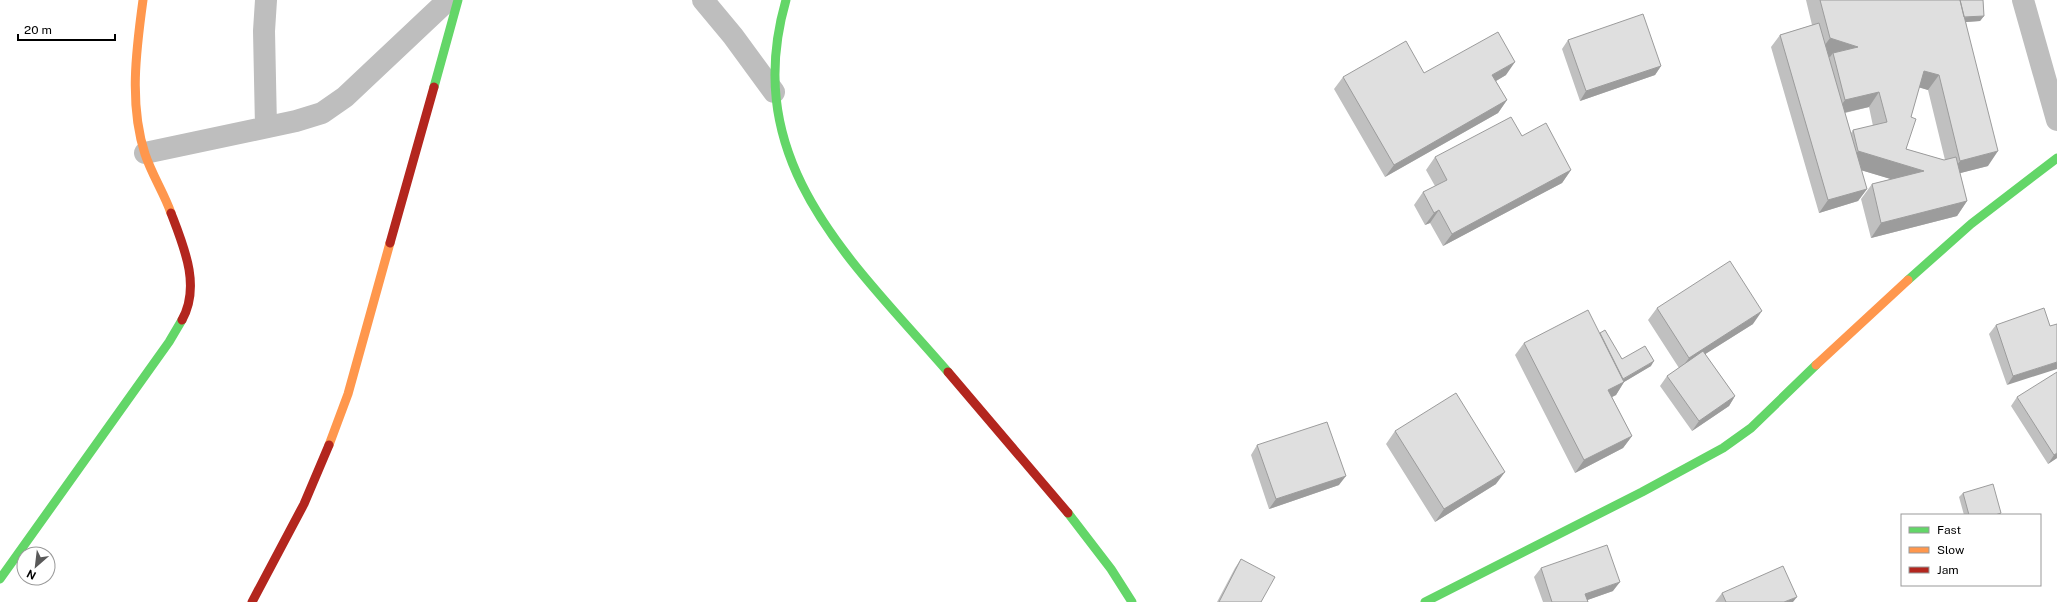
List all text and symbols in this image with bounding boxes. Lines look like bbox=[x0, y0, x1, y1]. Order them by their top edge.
scale bar bbox=[18, 16, 115, 42]
text: 20 m bbox=[24, 23, 52, 37]
legend bbox=[1901, 514, 2041, 586]
text: Fast bbox=[1937, 523, 1962, 537]
text: Slow bbox=[1937, 543, 1965, 557]
north arrow bbox=[16, 546, 56, 586]
text: Jam bbox=[1937, 563, 1959, 577]
text: N bbox=[25, 568, 38, 582]

